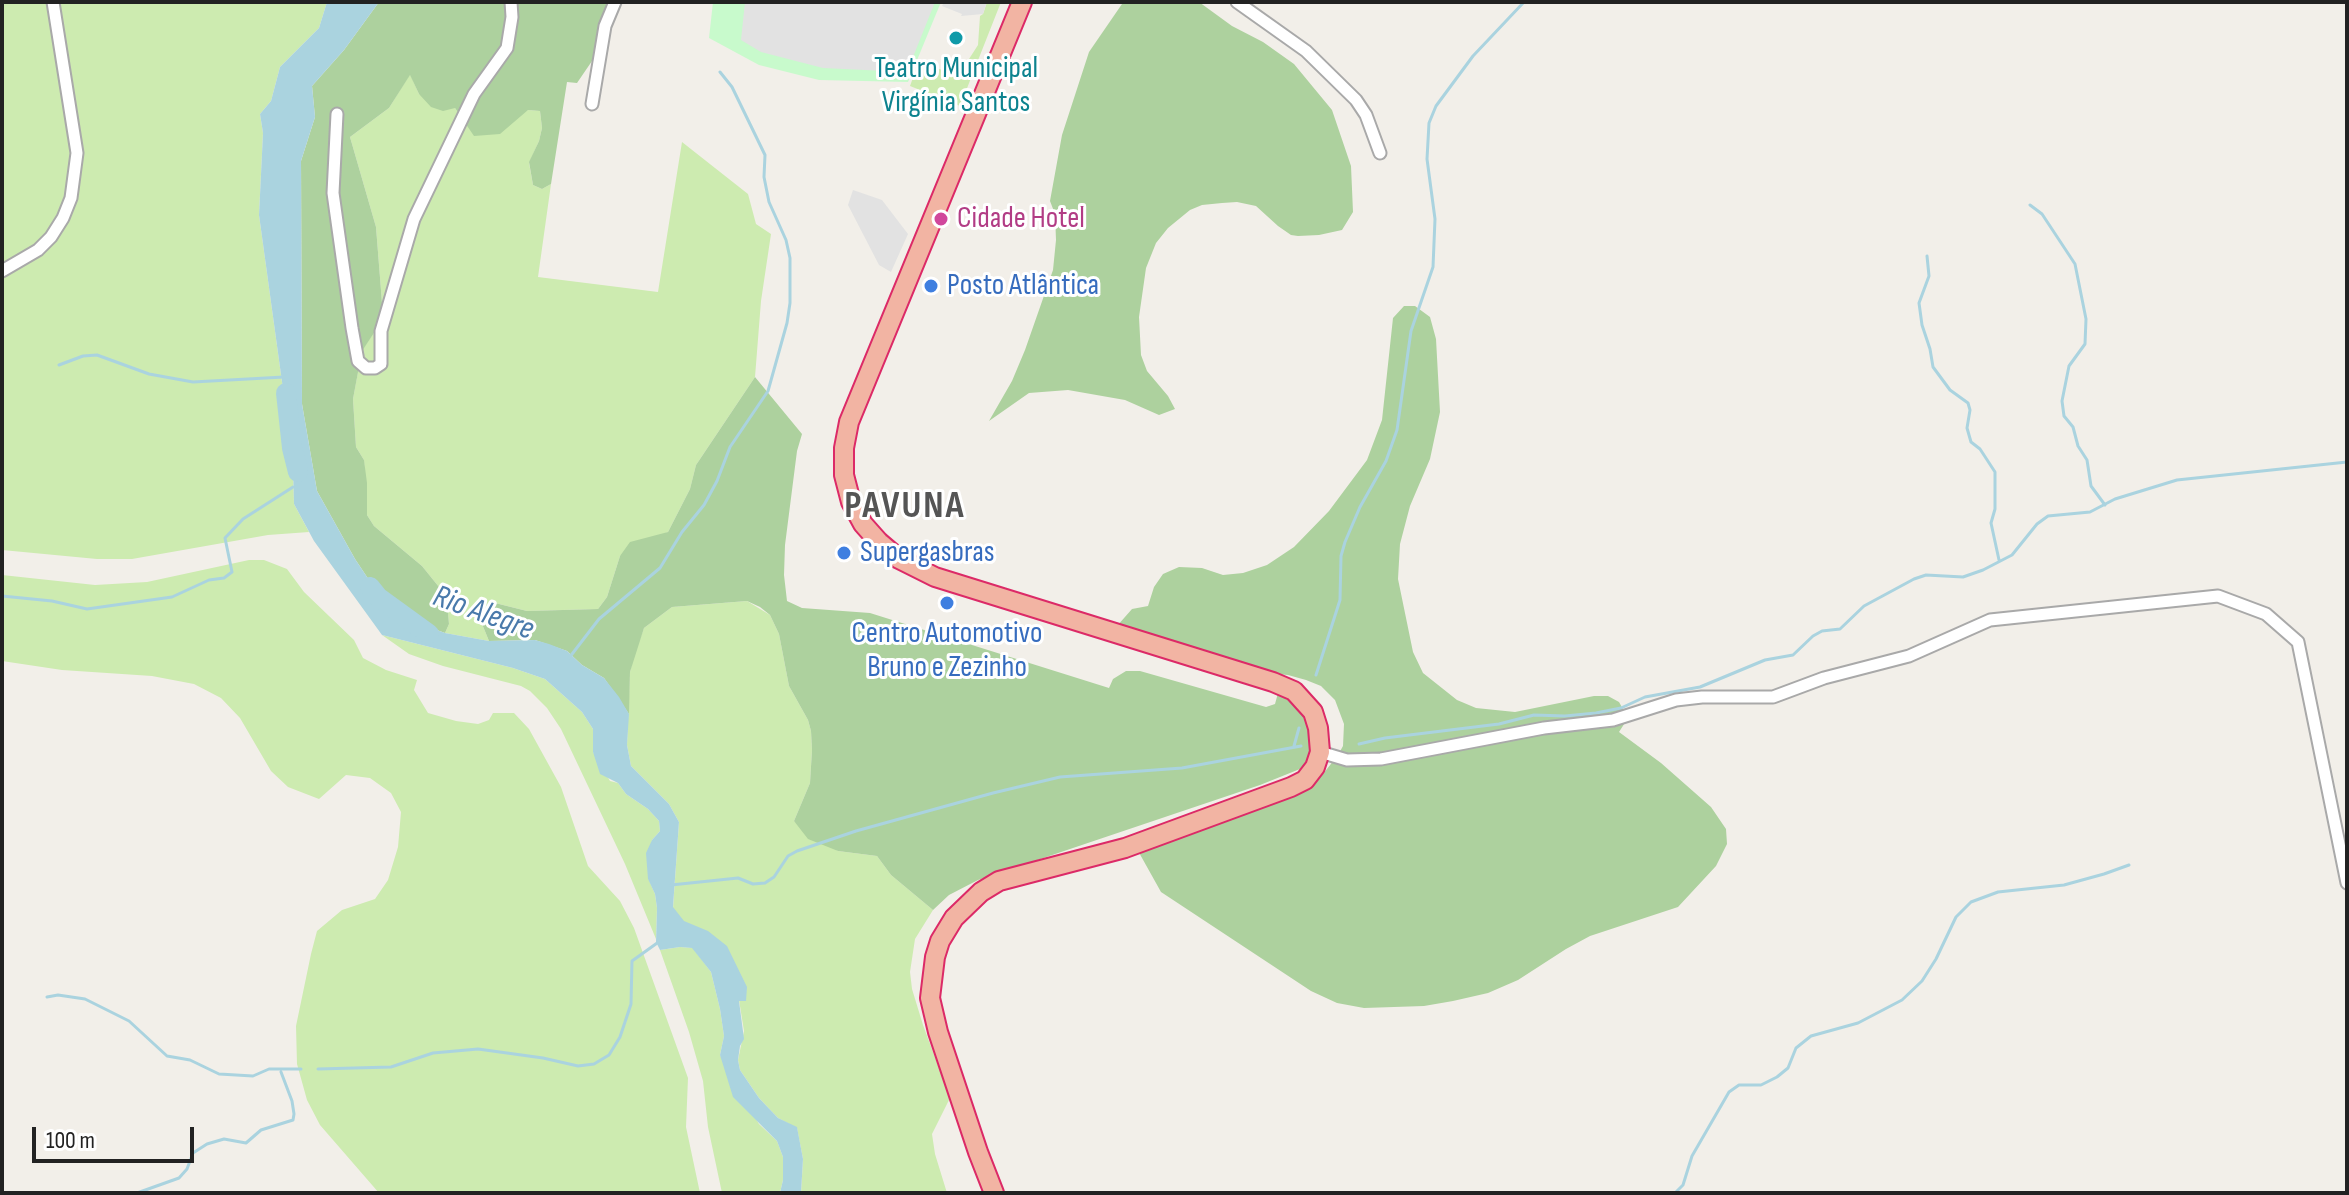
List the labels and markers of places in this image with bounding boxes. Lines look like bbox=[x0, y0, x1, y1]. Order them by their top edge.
marker: Teatro Municipal Virgínia Santos bbox=[947, 29, 965, 47]
place label: Teatro Municipal Virgínia Santos bbox=[874, 51, 1038, 122]
place label: Cidade Hotel bbox=[957, 201, 1085, 237]
marker: Cidade Hotel bbox=[932, 210, 950, 228]
place label: Posto Atlântica bbox=[947, 268, 1099, 304]
marker: Posto Atlântica bbox=[922, 277, 940, 295]
place label: Supergasbras bbox=[860, 535, 994, 571]
marker: Supergasbras bbox=[835, 544, 853, 562]
marker: Centro Automotivo Bruno e Zezinho bbox=[938, 594, 956, 612]
place label: Centro Automotivo Bruno e Zezinho bbox=[852, 616, 1042, 686]

